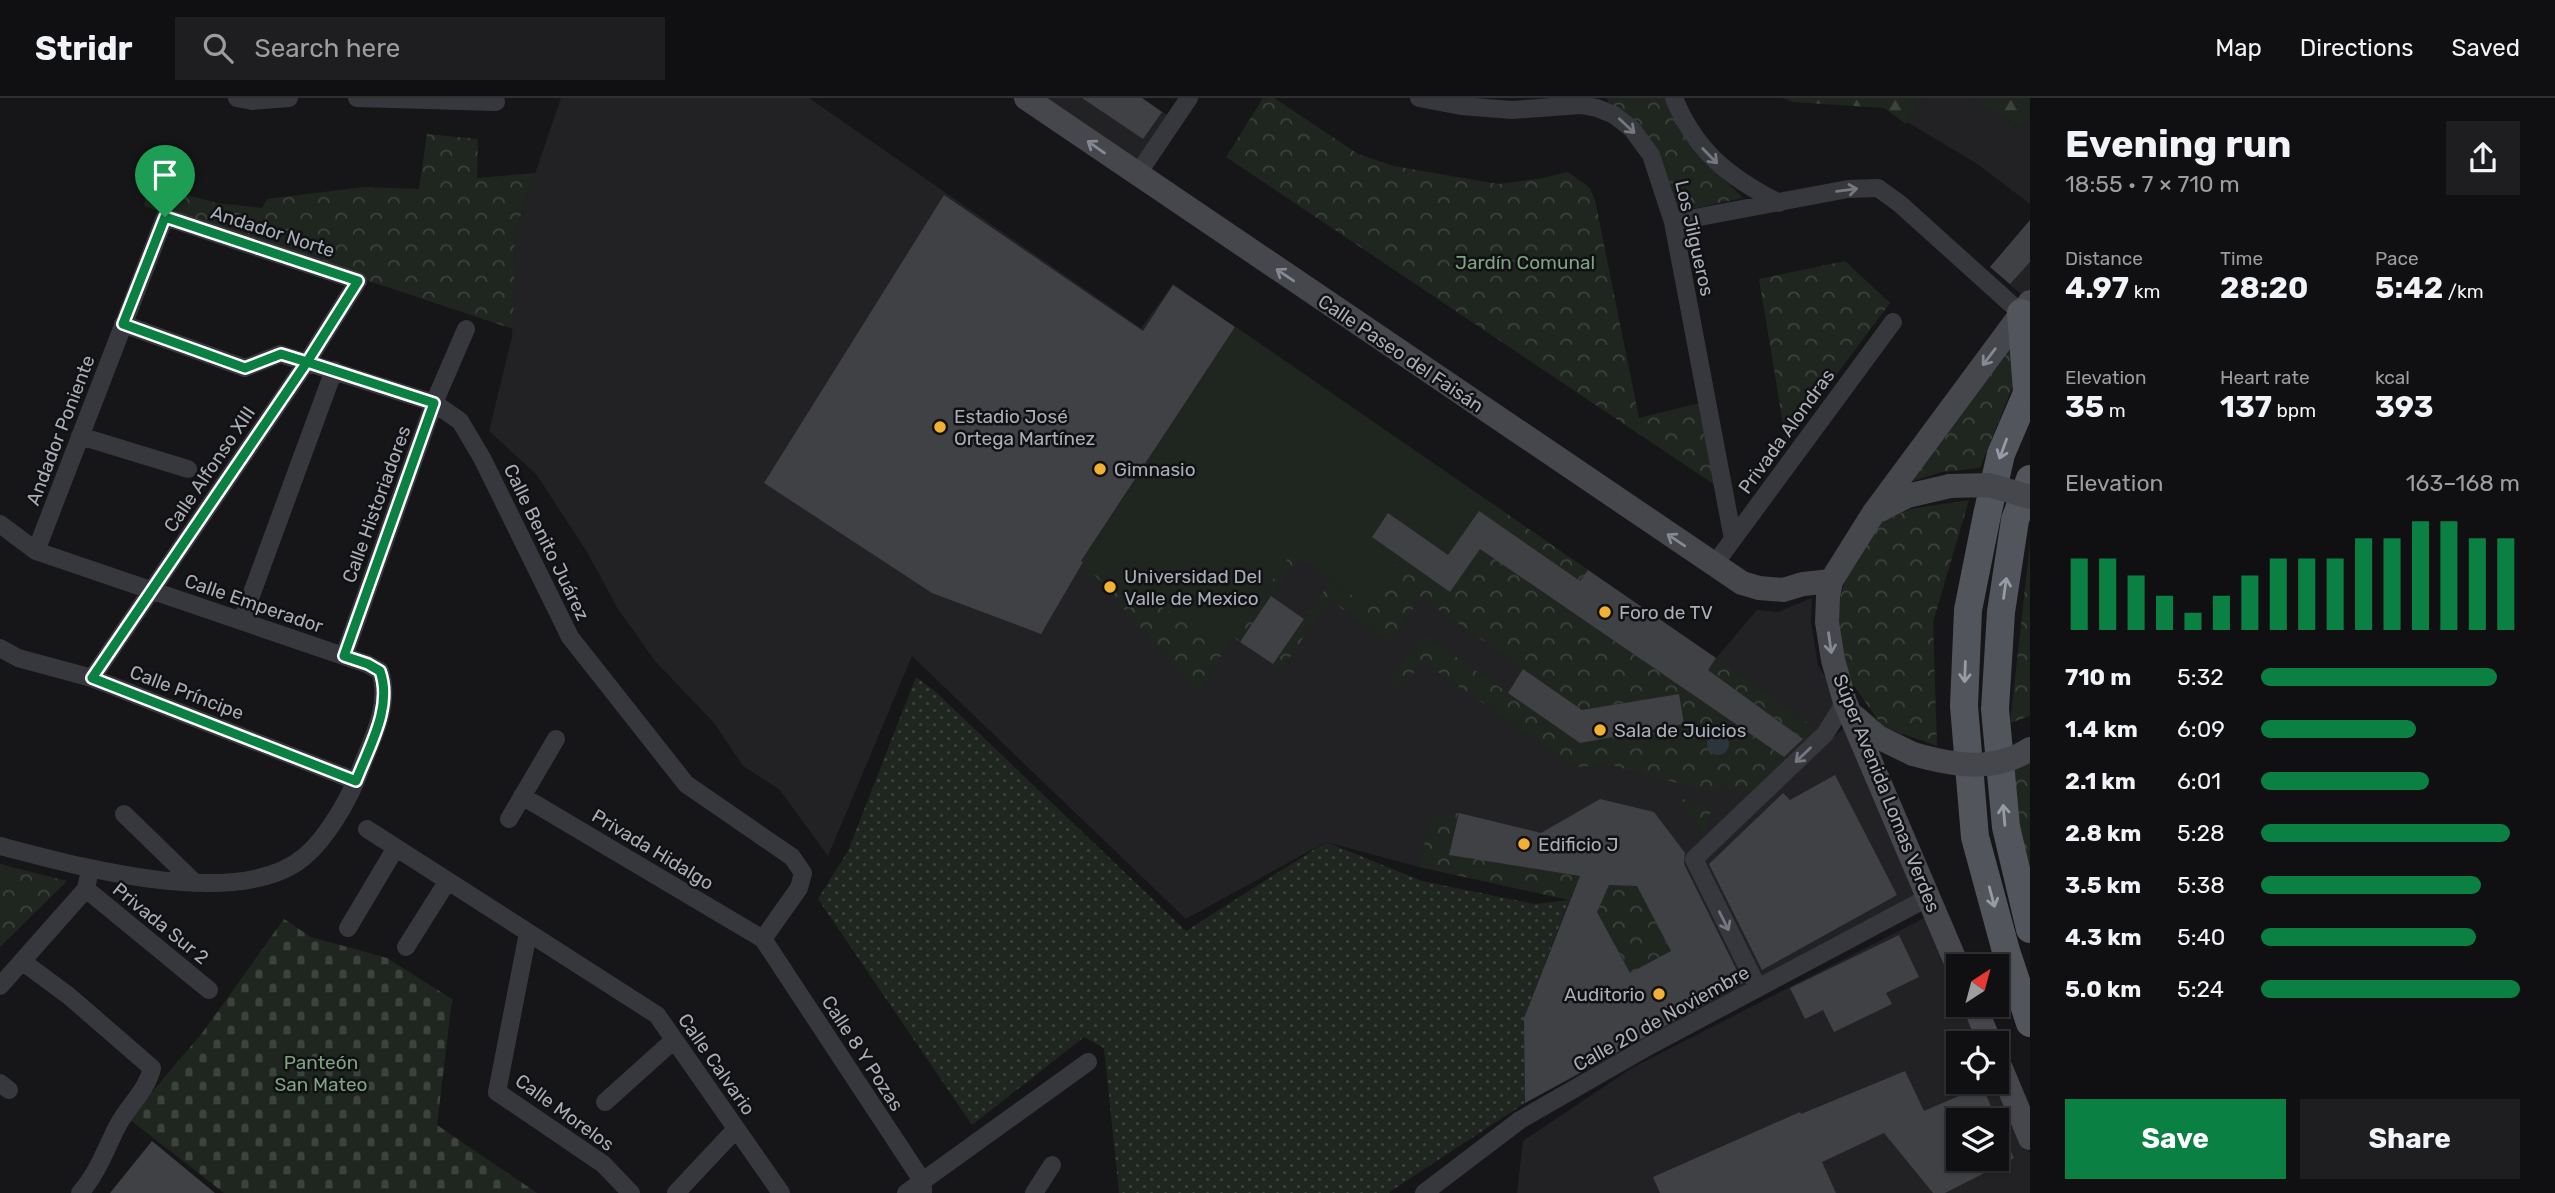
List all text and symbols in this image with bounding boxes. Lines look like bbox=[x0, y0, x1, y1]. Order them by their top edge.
search box bbox=[175, 17, 665, 80]
text: Stridr bbox=[35, 29, 133, 68]
icon: search bbox=[199, 29, 237, 67]
text: Search here bbox=[255, 33, 400, 64]
text: Map bbox=[2215, 34, 2262, 62]
text: Directions bbox=[2300, 34, 2413, 62]
text: Saved bbox=[2451, 34, 2520, 62]
one-way arrow bbox=[1618, 118, 1636, 134]
text: Evening run bbox=[2065, 121, 2291, 167]
button: share bbox=[2446, 121, 2520, 195]
one-way arrow bbox=[1087, 140, 1107, 154]
pin bbox=[135, 145, 195, 217]
one-way arrow bbox=[1701, 147, 1718, 164]
icon: arrive bbox=[146, 156, 184, 194]
text: 18:55 · 7 × 710 m bbox=[2065, 170, 2240, 198]
street label: Los Jilgueros bbox=[1670, 178, 1719, 298]
one-way arrow bbox=[1835, 184, 1857, 197]
street label: Andador Norte bbox=[208, 201, 338, 262]
text: Distance bbox=[2065, 247, 2143, 270]
text: Time bbox=[2220, 247, 2263, 270]
text: Pace bbox=[2375, 247, 2419, 270]
park label: Jardín Comunal bbox=[1455, 251, 1595, 274]
one-way arrow bbox=[1275, 268, 1295, 282]
text: 4.97 bbox=[2065, 270, 2129, 306]
text: 28:20 bbox=[2220, 270, 2308, 306]
text: 5:42 bbox=[2375, 270, 2443, 306]
text: km bbox=[2129, 280, 2160, 303]
text: /km bbox=[2443, 280, 2484, 303]
street label: Calle Paseo del Faisán bbox=[1314, 289, 1488, 417]
one-way arrow bbox=[1982, 347, 1997, 366]
street label: Andador Poniente bbox=[21, 352, 100, 508]
street label: Privada Alondras bbox=[1733, 364, 1839, 498]
text: Elevation bbox=[2065, 366, 2146, 389]
text: Heart rate bbox=[2220, 366, 2310, 389]
text: kcal bbox=[2375, 366, 2410, 389]
text: 35 bbox=[2065, 389, 2104, 425]
text: 137 bbox=[2220, 389, 2272, 425]
text: 393 bbox=[2375, 389, 2434, 425]
text: m bbox=[2104, 399, 2126, 422]
text: bpm bbox=[2272, 399, 2316, 422]
street label: Calle Alfonso XIII bbox=[159, 402, 260, 537]
place label: Estadio José Ortega Martínez bbox=[954, 405, 1095, 450]
marker: Estadio José Ortega Martínez bbox=[932, 419, 948, 435]
street label: Calle Historiadores bbox=[337, 422, 416, 586]
one-way arrow bbox=[1996, 437, 2009, 459]
place label: Gimnasio bbox=[1114, 458, 1196, 481]
street label: Calle Benito Juárez bbox=[499, 460, 594, 624]
marker: Gimnasio bbox=[1092, 461, 1108, 477]
text: Elevation bbox=[2065, 469, 2164, 497]
text: 163–168 m bbox=[2406, 469, 2520, 497]
one-way arrow bbox=[1667, 532, 1686, 547]
place label: Universidad Del Valle de Mexico bbox=[1124, 565, 1262, 610]
street label: Calle Emperador bbox=[182, 569, 327, 638]
one-way arrow bbox=[1999, 577, 2012, 600]
marker: Universidad Del Valle de Mexico bbox=[1102, 579, 1118, 595]
place label: Foro de TV bbox=[1619, 601, 1713, 624]
marker: Foro de TV bbox=[1597, 604, 1613, 620]
one-way arrow bbox=[1824, 631, 1837, 654]
street label: Calle Príncipe bbox=[127, 660, 247, 725]
one-way arrow bbox=[1959, 661, 1972, 684]
text: 710 m bbox=[2065, 663, 2131, 691]
text: 5:32 bbox=[2177, 663, 2224, 691]
street label: Súper Avenida Lomas Verdes bbox=[1828, 671, 1945, 916]
text: 1.4 km bbox=[2065, 715, 2138, 743]
text: 6:09 bbox=[2177, 715, 2225, 743]
place label: Sala de Juicios bbox=[1614, 719, 1746, 742]
marker: Sala de Juicios bbox=[1592, 722, 1608, 738]
one-way arrow bbox=[1794, 746, 1811, 763]
text: 2.1 km bbox=[2065, 767, 2136, 795]
text: 6:01 bbox=[2177, 767, 2221, 795]
street label: Privada Hidalgo bbox=[588, 804, 718, 895]
one-way arrow bbox=[1997, 804, 2010, 827]
text: 2.8 km bbox=[2065, 819, 2141, 847]
text: 5:28 bbox=[2177, 819, 2225, 847]
place label: Edificio J bbox=[1538, 833, 1618, 856]
marker: Edificio J bbox=[1516, 836, 1532, 852]
text: 3.5 km bbox=[2065, 871, 2141, 899]
text: 5:38 bbox=[2177, 871, 2225, 899]
street label: Privada Sur 2 bbox=[108, 878, 213, 969]
one-way arrow bbox=[1986, 885, 1999, 908]
one-way arrow bbox=[1718, 910, 1732, 931]
text: 4.3 km bbox=[2065, 923, 2142, 951]
text: 5:40 bbox=[2177, 923, 2225, 951]
north arrow bbox=[1946, 954, 2009, 1017]
map controls bbox=[1946, 954, 2009, 1171]
street label: Calle 20 de Noviembre bbox=[1569, 960, 1753, 1076]
text: 5.0 km bbox=[2065, 975, 2141, 1003]
text: 5:24 bbox=[2177, 975, 2224, 1003]
place label: Auditorio bbox=[1564, 983, 1645, 1006]
marker: Auditorio bbox=[1651, 986, 1667, 1002]
street label: Calle 8 Y Pozas bbox=[817, 991, 908, 1115]
street label: Calle Calvario bbox=[673, 1009, 760, 1120]
button: locate bbox=[1946, 1031, 2009, 1094]
park label: Panteón San Mateo bbox=[275, 1051, 367, 1096]
street label: Calle Morelos bbox=[511, 1069, 619, 1156]
button: Save bbox=[2065, 1099, 2286, 1179]
button: Share bbox=[2300, 1099, 2520, 1179]
button: layers bbox=[1946, 1108, 2009, 1171]

